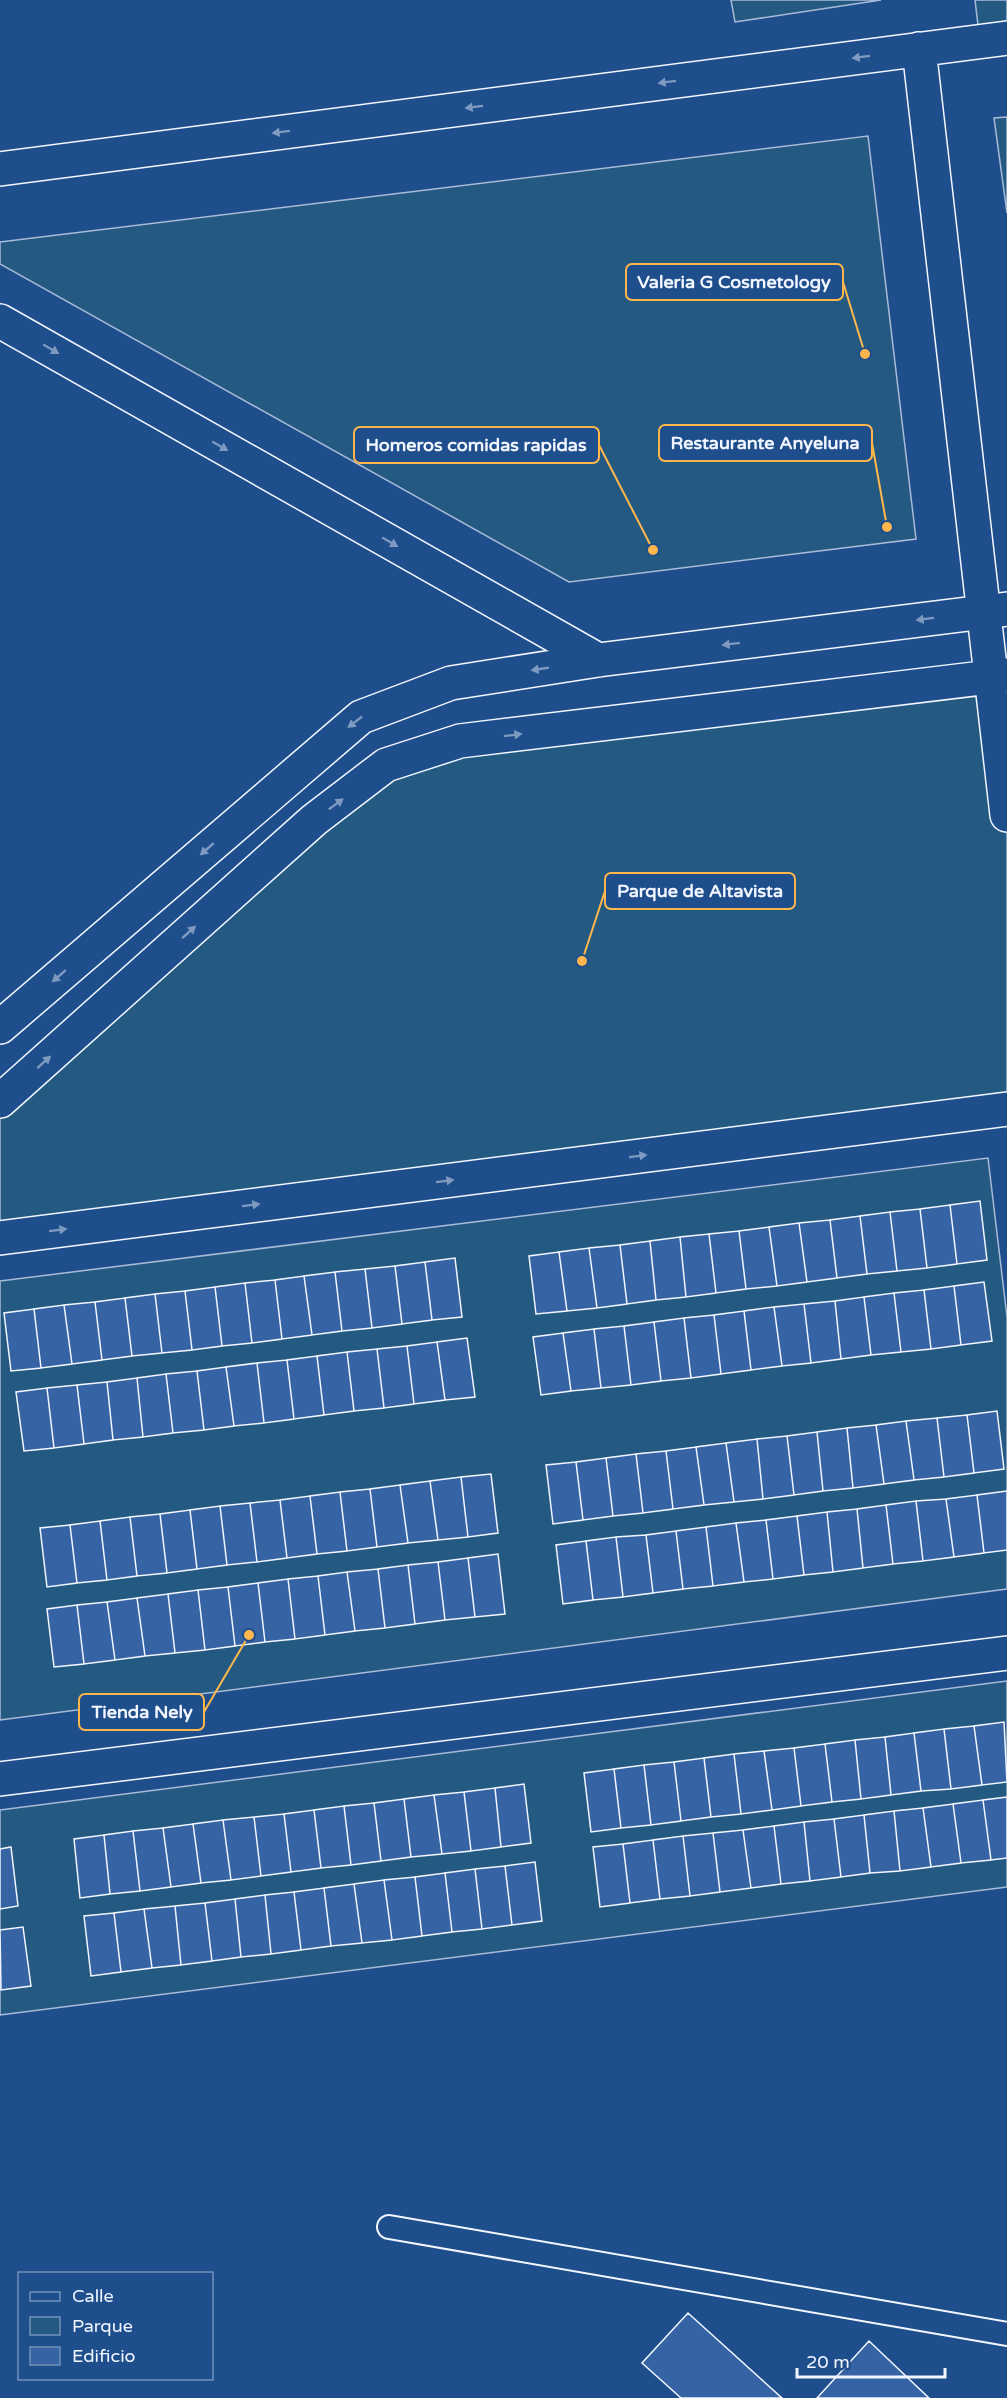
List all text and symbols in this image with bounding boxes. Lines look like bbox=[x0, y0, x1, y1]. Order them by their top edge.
one-way arrow bbox=[851, 52, 870, 62]
one-way arrow bbox=[658, 77, 677, 87]
one-way arrow bbox=[464, 103, 483, 112]
one-way arrow bbox=[271, 128, 290, 137]
callout: Valeria G Cosmetology bbox=[626, 264, 843, 300]
text: Valeria G Cosmetology bbox=[637, 271, 831, 293]
one-way arrow bbox=[43, 344, 59, 355]
callout: Restaurante Anyeluna bbox=[659, 425, 872, 461]
callout: Homeros comidas rapidas bbox=[354, 427, 599, 463]
text: Restaurante Anyeluna bbox=[670, 432, 860, 454]
text: Homeros comidas rapidas bbox=[365, 434, 587, 456]
one-way arrow bbox=[212, 441, 229, 451]
one-way arrow bbox=[382, 537, 399, 547]
one-way arrow bbox=[915, 615, 934, 624]
one-way arrow bbox=[722, 639, 741, 648]
one-way arrow bbox=[531, 665, 550, 674]
one-way arrow bbox=[347, 716, 362, 728]
one-way arrow bbox=[504, 730, 523, 740]
one-way arrow bbox=[328, 798, 343, 810]
one-way arrow bbox=[200, 842, 215, 855]
callout: Parque de Altavista bbox=[605, 873, 795, 909]
text: Parque de Altavista bbox=[617, 880, 783, 902]
one-way arrow bbox=[181, 926, 196, 939]
one-way arrow bbox=[52, 969, 67, 982]
one-way arrow bbox=[36, 1055, 51, 1069]
one-way arrow bbox=[629, 1151, 648, 1161]
one-way arrow bbox=[435, 1176, 454, 1186]
one-way arrow bbox=[242, 1201, 261, 1210]
one-way arrow bbox=[49, 1225, 68, 1235]
callout: Tienda Nely bbox=[79, 1694, 204, 1730]
text: Tienda Nely bbox=[90, 1701, 193, 1723]
legend bbox=[18, 2272, 213, 2380]
text: Calle bbox=[72, 2285, 114, 2307]
text: Parque bbox=[72, 2315, 133, 2337]
scale bar bbox=[797, 2341, 946, 2379]
text: Edificio bbox=[72, 2345, 136, 2367]
text: 20 m bbox=[806, 2351, 850, 2373]

